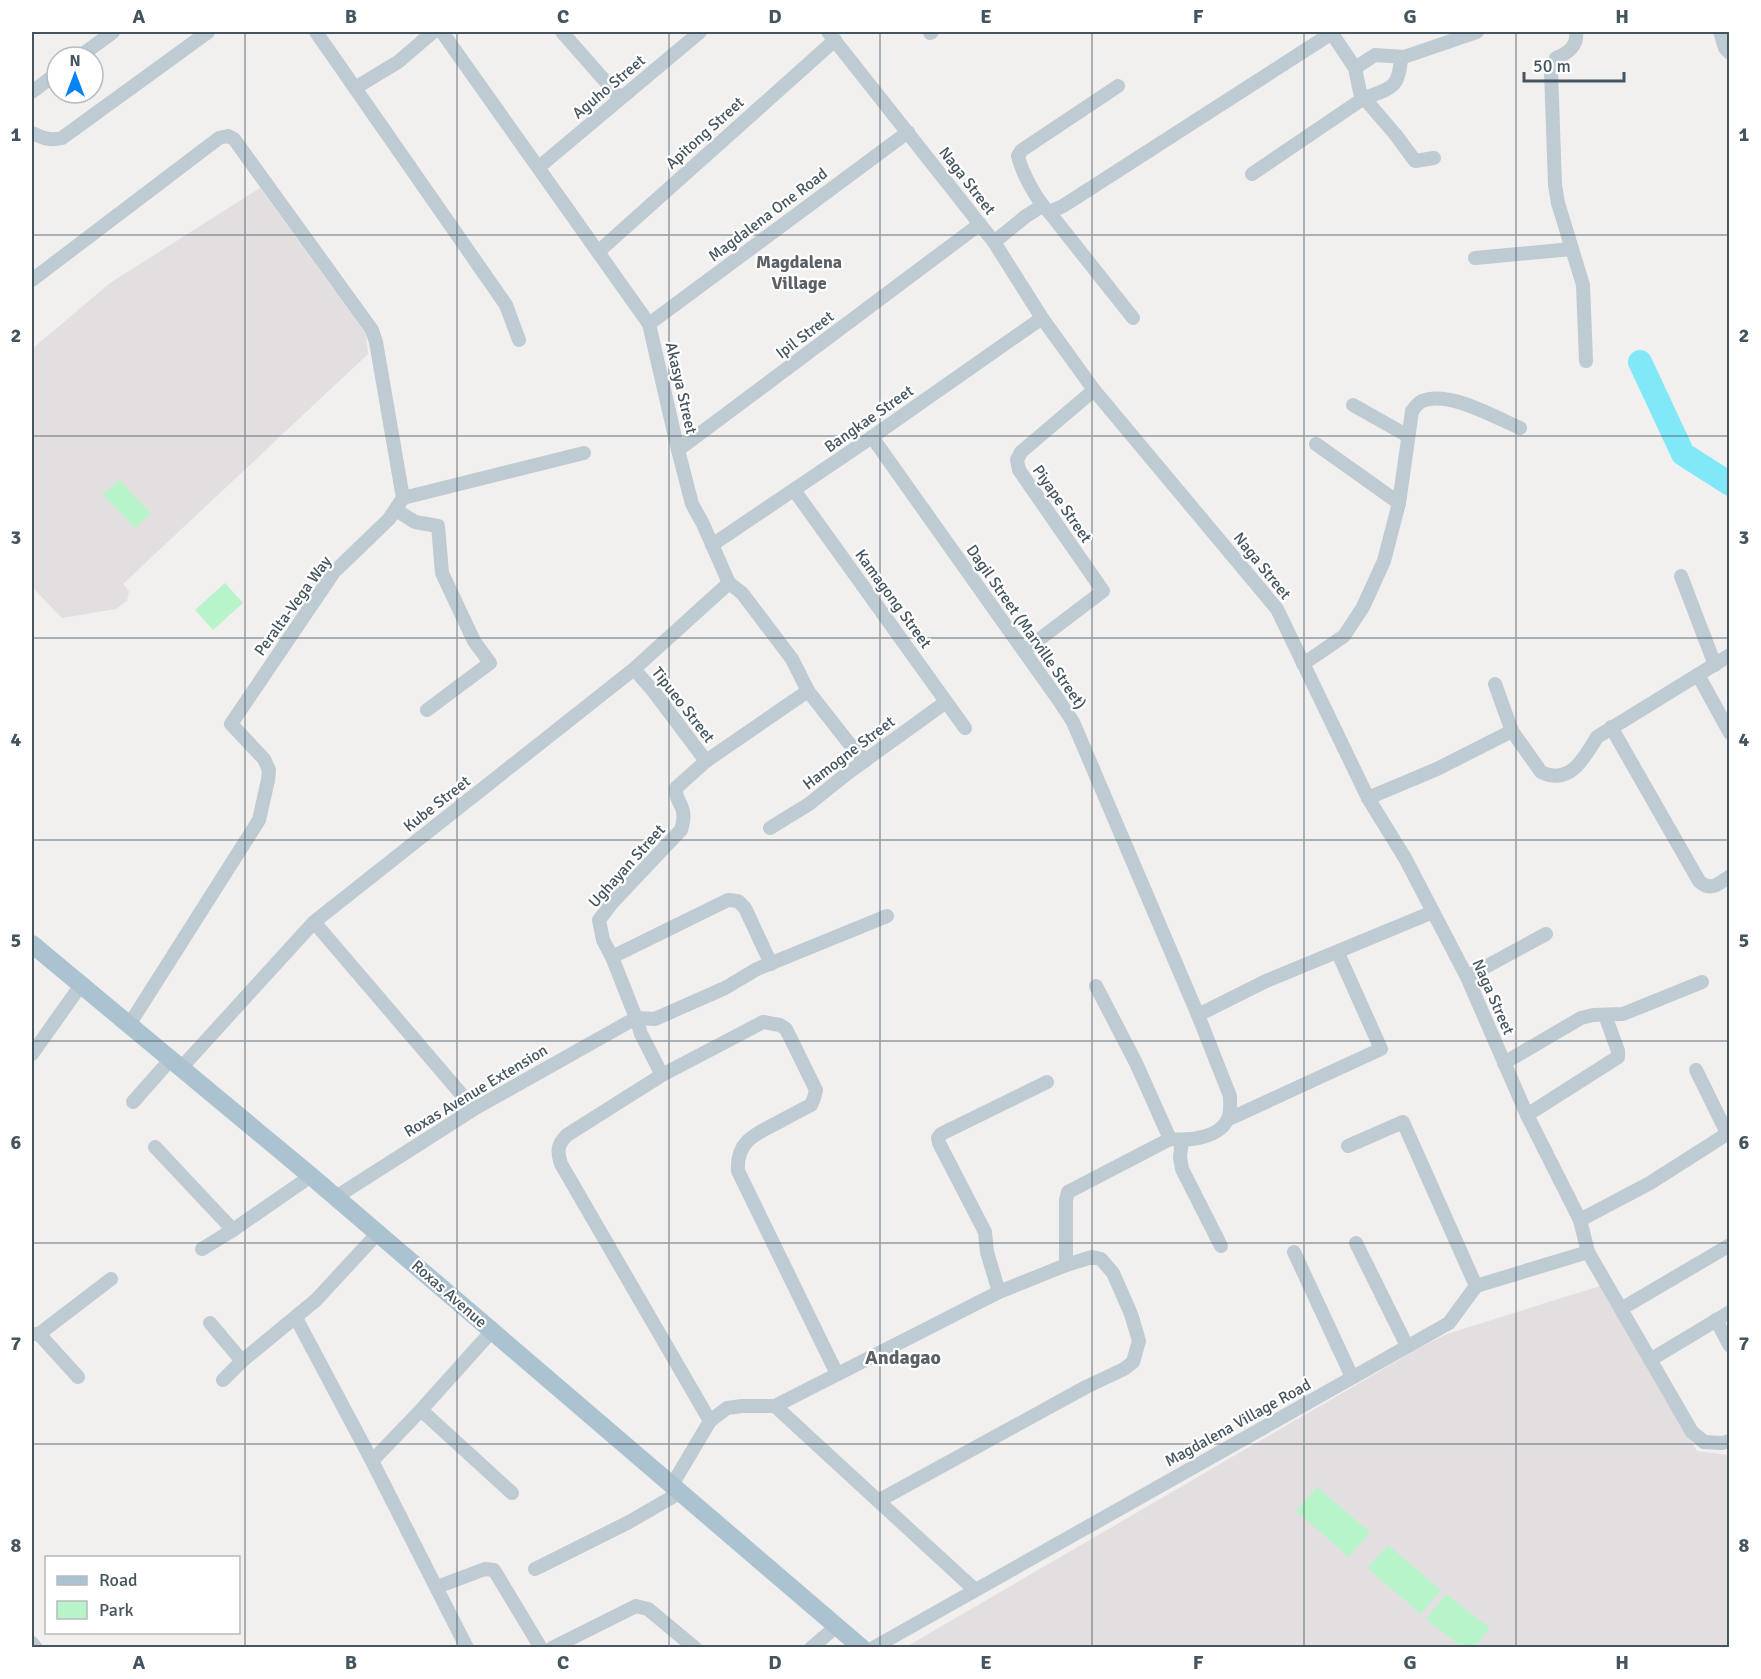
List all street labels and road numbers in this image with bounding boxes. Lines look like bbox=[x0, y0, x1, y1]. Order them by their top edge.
street label: Aguho Street bbox=[568, 50, 650, 123]
street label: Apitong Street bbox=[662, 92, 749, 173]
street label: Naga Street bbox=[934, 143, 1000, 219]
street label: Magdalena One Road bbox=[704, 164, 832, 266]
street label: Ipil Street bbox=[772, 306, 838, 363]
street label: Akasya Street bbox=[661, 340, 701, 436]
street label: Bangkae Street bbox=[821, 381, 918, 457]
street label: Piyape Street bbox=[1028, 461, 1096, 547]
street label: Naga Street bbox=[1229, 528, 1295, 604]
street label: Dagil Street (Marville Street) bbox=[962, 541, 1090, 713]
street label: Kamagong Street bbox=[850, 546, 936, 653]
street label: Peralta-Vega Way bbox=[250, 552, 336, 660]
street label: Tipueo Street bbox=[647, 663, 719, 747]
street label: Hamogne Street bbox=[799, 712, 899, 794]
street label: Kube Street bbox=[399, 771, 475, 836]
street label: Ughayan Street bbox=[584, 820, 670, 912]
street label: Naga Street bbox=[1467, 956, 1519, 1038]
street label: Roxas Avenue Extension bbox=[401, 1040, 551, 1142]
street label: Roxas Avenue bbox=[407, 1256, 491, 1332]
street label: Magdalena Village Road bbox=[1161, 1375, 1315, 1471]

